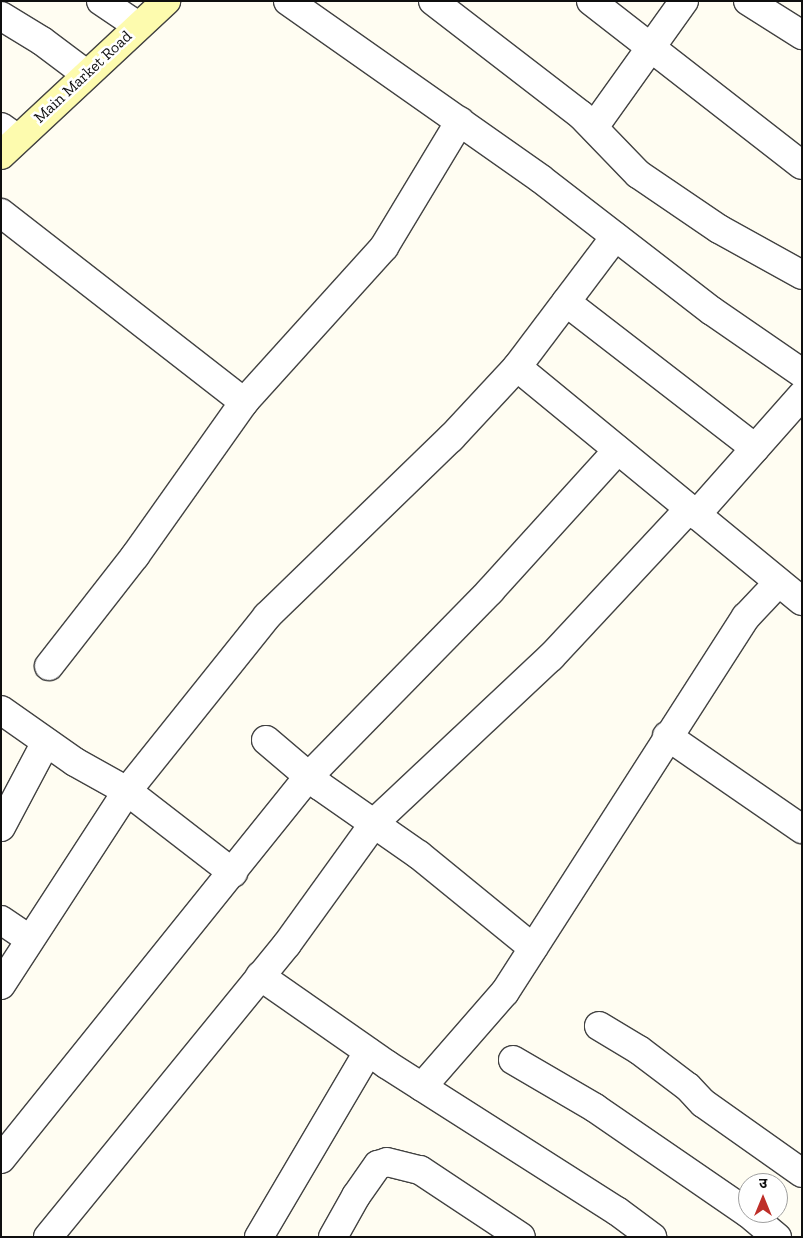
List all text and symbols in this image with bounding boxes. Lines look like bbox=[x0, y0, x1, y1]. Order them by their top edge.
street label: Main Market Road bbox=[30, 27, 136, 127]
north arrow bbox=[738, 1173, 788, 1223]
text: उ bbox=[759, 1175, 767, 1192]

